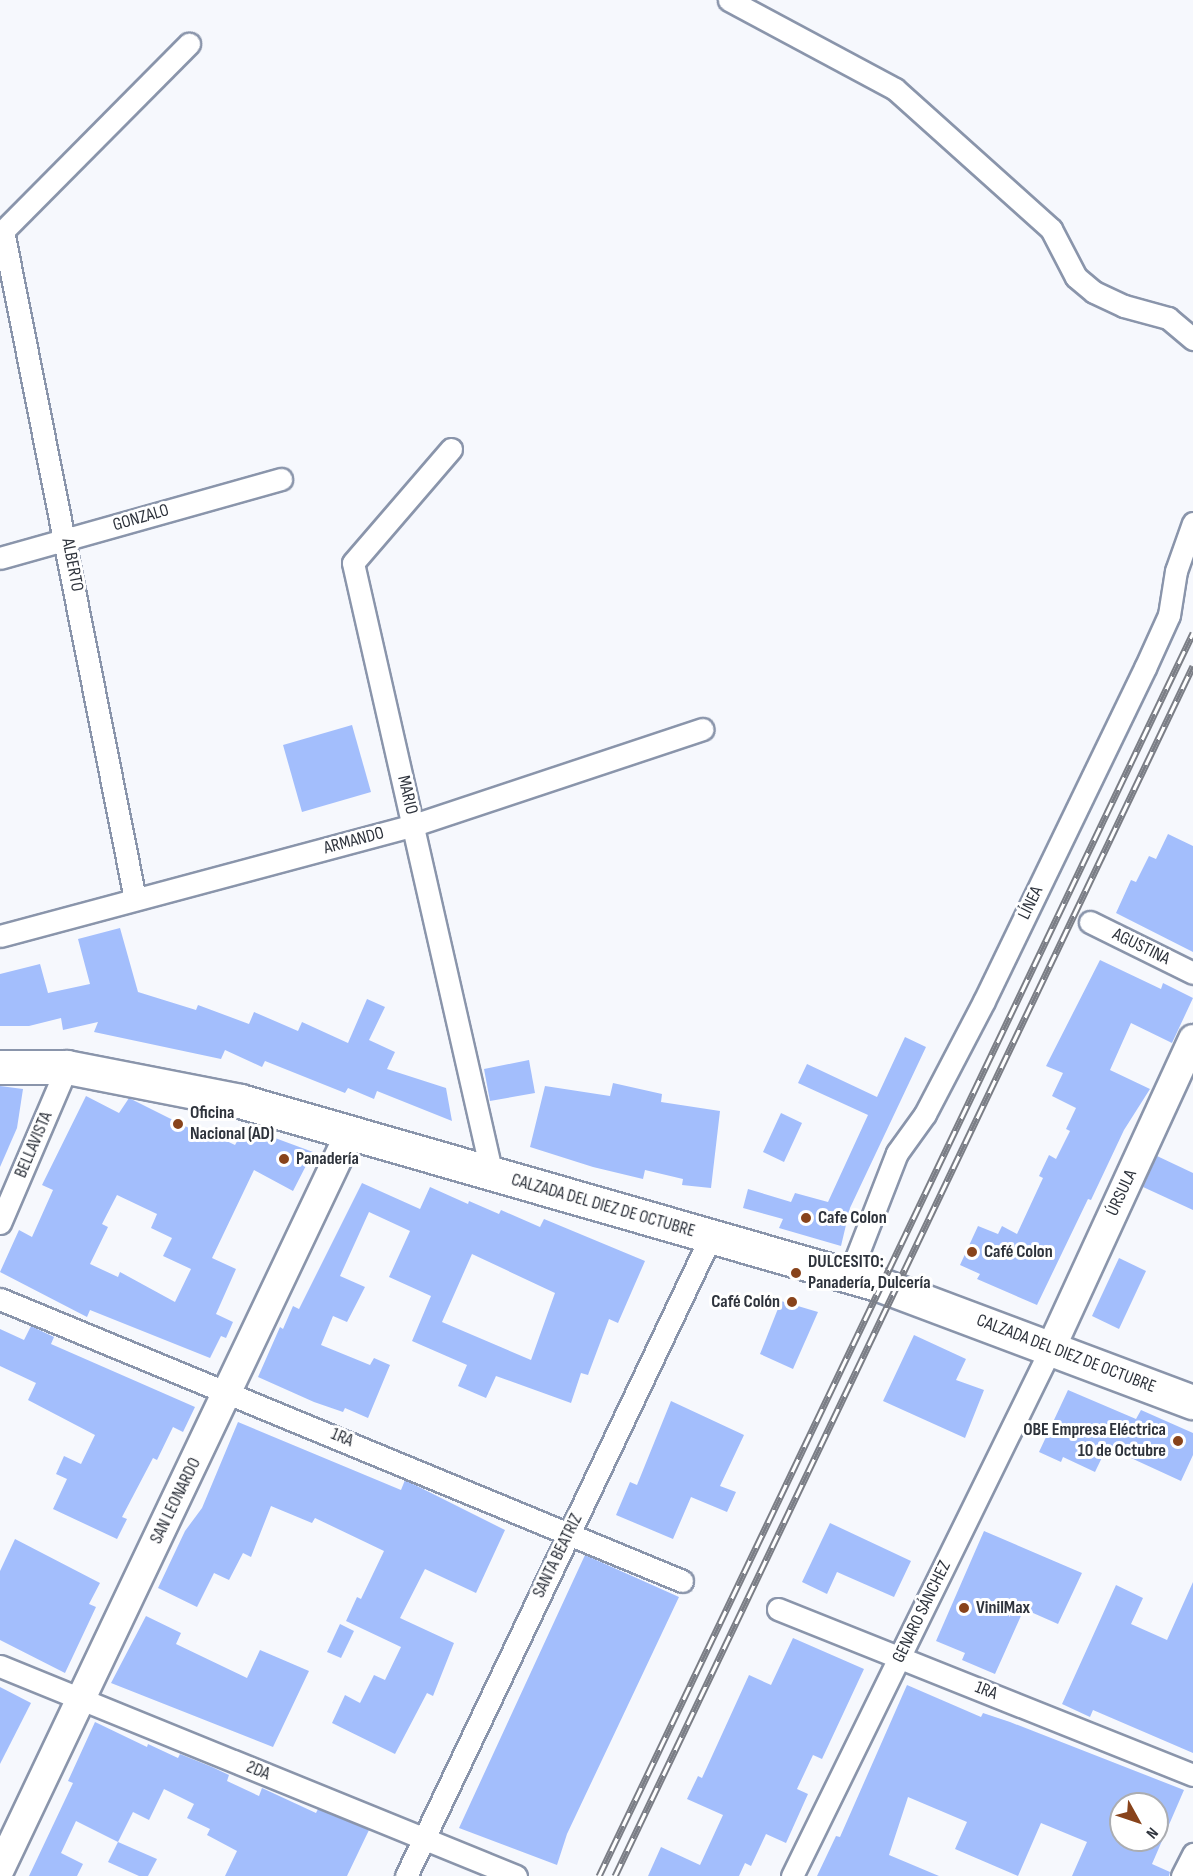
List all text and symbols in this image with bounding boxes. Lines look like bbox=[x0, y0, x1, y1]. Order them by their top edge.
street label: GONZALO bbox=[110, 500, 172, 536]
street label: ALBERTO bbox=[56, 537, 88, 593]
street label: MARIO bbox=[392, 773, 422, 817]
street label: ARMANDO bbox=[322, 823, 386, 859]
street label: LÍNEA bbox=[1014, 883, 1048, 923]
street label: AGUSTINA bbox=[1109, 924, 1173, 970]
place label: Oficina Nacional (AD) bbox=[190, 1103, 274, 1146]
street label: BELLAVISTA bbox=[10, 1109, 58, 1181]
marker: Oficina Nacional (AD) bbox=[171, 1117, 185, 1131]
place label: Panadería bbox=[296, 1148, 359, 1170]
marker: Panadería bbox=[277, 1152, 291, 1166]
street label: ÚRSULA bbox=[1102, 1167, 1142, 1219]
street label: CALZADA DEL DIEZ DE OCTUBRE bbox=[509, 1169, 697, 1243]
place label: Cafe Colon bbox=[818, 1207, 887, 1229]
marker: Cafe Colon bbox=[799, 1211, 813, 1225]
place label: Café Colon bbox=[984, 1241, 1053, 1263]
marker: Café Colon bbox=[965, 1245, 979, 1259]
place label: DULCESITO: Panadería, Dulcería bbox=[808, 1252, 931, 1294]
marker: DULCESITO: Panadería, Dulcería bbox=[789, 1266, 803, 1280]
place label: Café Colón bbox=[711, 1291, 780, 1313]
marker: Café Colón bbox=[785, 1295, 799, 1309]
street label: CALZADA DEL DIEZ DE OCTUBRE bbox=[973, 1310, 1159, 1398]
place label: OBE Empresa Eléctrica 10 de Octubre bbox=[1023, 1420, 1166, 1462]
street label: 1RA bbox=[328, 1424, 356, 1452]
marker: OBE Empresa Eléctrica 10 de Octubre bbox=[1171, 1434, 1185, 1448]
street label: SAN LEONARDO bbox=[146, 1454, 206, 1548]
street label: SANTA BEATRIZ bbox=[528, 1511, 588, 1601]
street label: GENARO SÁNCHEZ bbox=[888, 1558, 956, 1666]
place label: VinilMax bbox=[976, 1597, 1030, 1619]
marker: VinilMax bbox=[957, 1601, 971, 1615]
street label: 1RA bbox=[972, 1677, 1000, 1705]
street label: 2DA bbox=[243, 1757, 273, 1785]
north arrow bbox=[1109, 1792, 1169, 1852]
text: N bbox=[1142, 1823, 1162, 1842]

